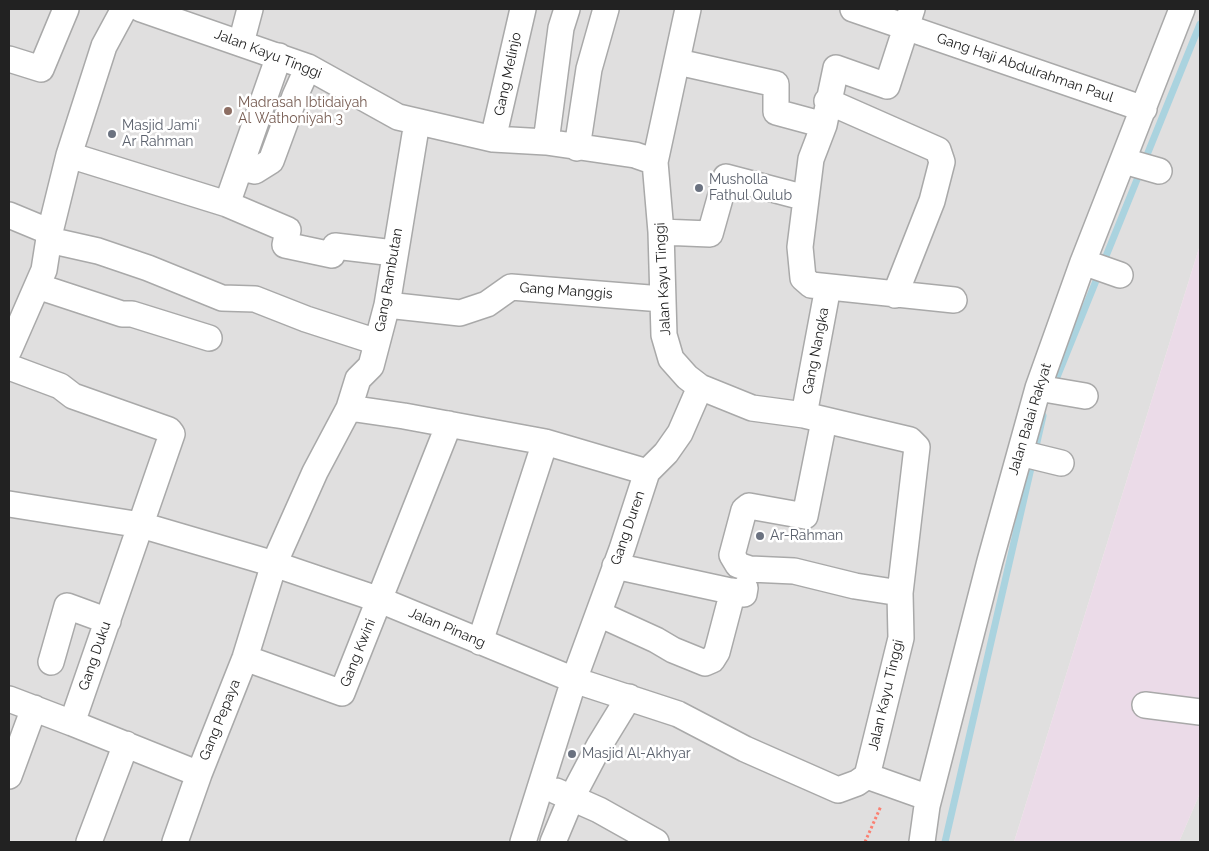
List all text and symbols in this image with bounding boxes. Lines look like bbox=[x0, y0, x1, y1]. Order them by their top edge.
street label: Jalan Kayu Tinggi bbox=[212, 26, 324, 82]
street label: Gang Haji Abdulrahman Paul bbox=[934, 30, 1116, 106]
street label: Gang Melinjo bbox=[491, 31, 525, 117]
place label: Madrasah Ibtidaiyah Al Wathoniyah 3 bbox=[238, 95, 368, 128]
marker: Madrasah Ibtidaiyah Al Wathoniyah 3 bbox=[222, 105, 234, 117]
place label: Masjid Jami' Ar Rahman bbox=[122, 118, 200, 150]
marker: Masjid Jami' Ar Rahman bbox=[106, 128, 118, 140]
place label: Musholla Fathul Qulub bbox=[709, 172, 792, 204]
marker: Musholla Fathul Qulub bbox=[693, 182, 705, 194]
street label: Jalan Kayu Tinggi bbox=[652, 222, 674, 336]
street label: Gang Rambutan bbox=[372, 227, 406, 333]
street label: Gang Manggis bbox=[519, 279, 613, 303]
street label: Gang Nangka bbox=[799, 306, 833, 396]
street label: Jalan Balai Rakyat bbox=[1005, 361, 1055, 477]
street label: Gang Duren bbox=[607, 489, 649, 567]
place label: Ar-Rahman bbox=[770, 528, 843, 544]
marker: Ar-Rahman bbox=[754, 530, 766, 542]
street label: Jalan Pinang bbox=[406, 604, 488, 652]
street label: Gang Kwini bbox=[337, 616, 379, 690]
street label: Gang Duku bbox=[75, 619, 115, 693]
street label: Jalan Kayu Tinggi bbox=[865, 638, 907, 752]
street label: Gang Pepaya bbox=[196, 677, 244, 763]
place label: Masjid Al-Akhyar bbox=[582, 746, 691, 762]
marker: Masjid Al-Akhyar bbox=[566, 748, 578, 760]

